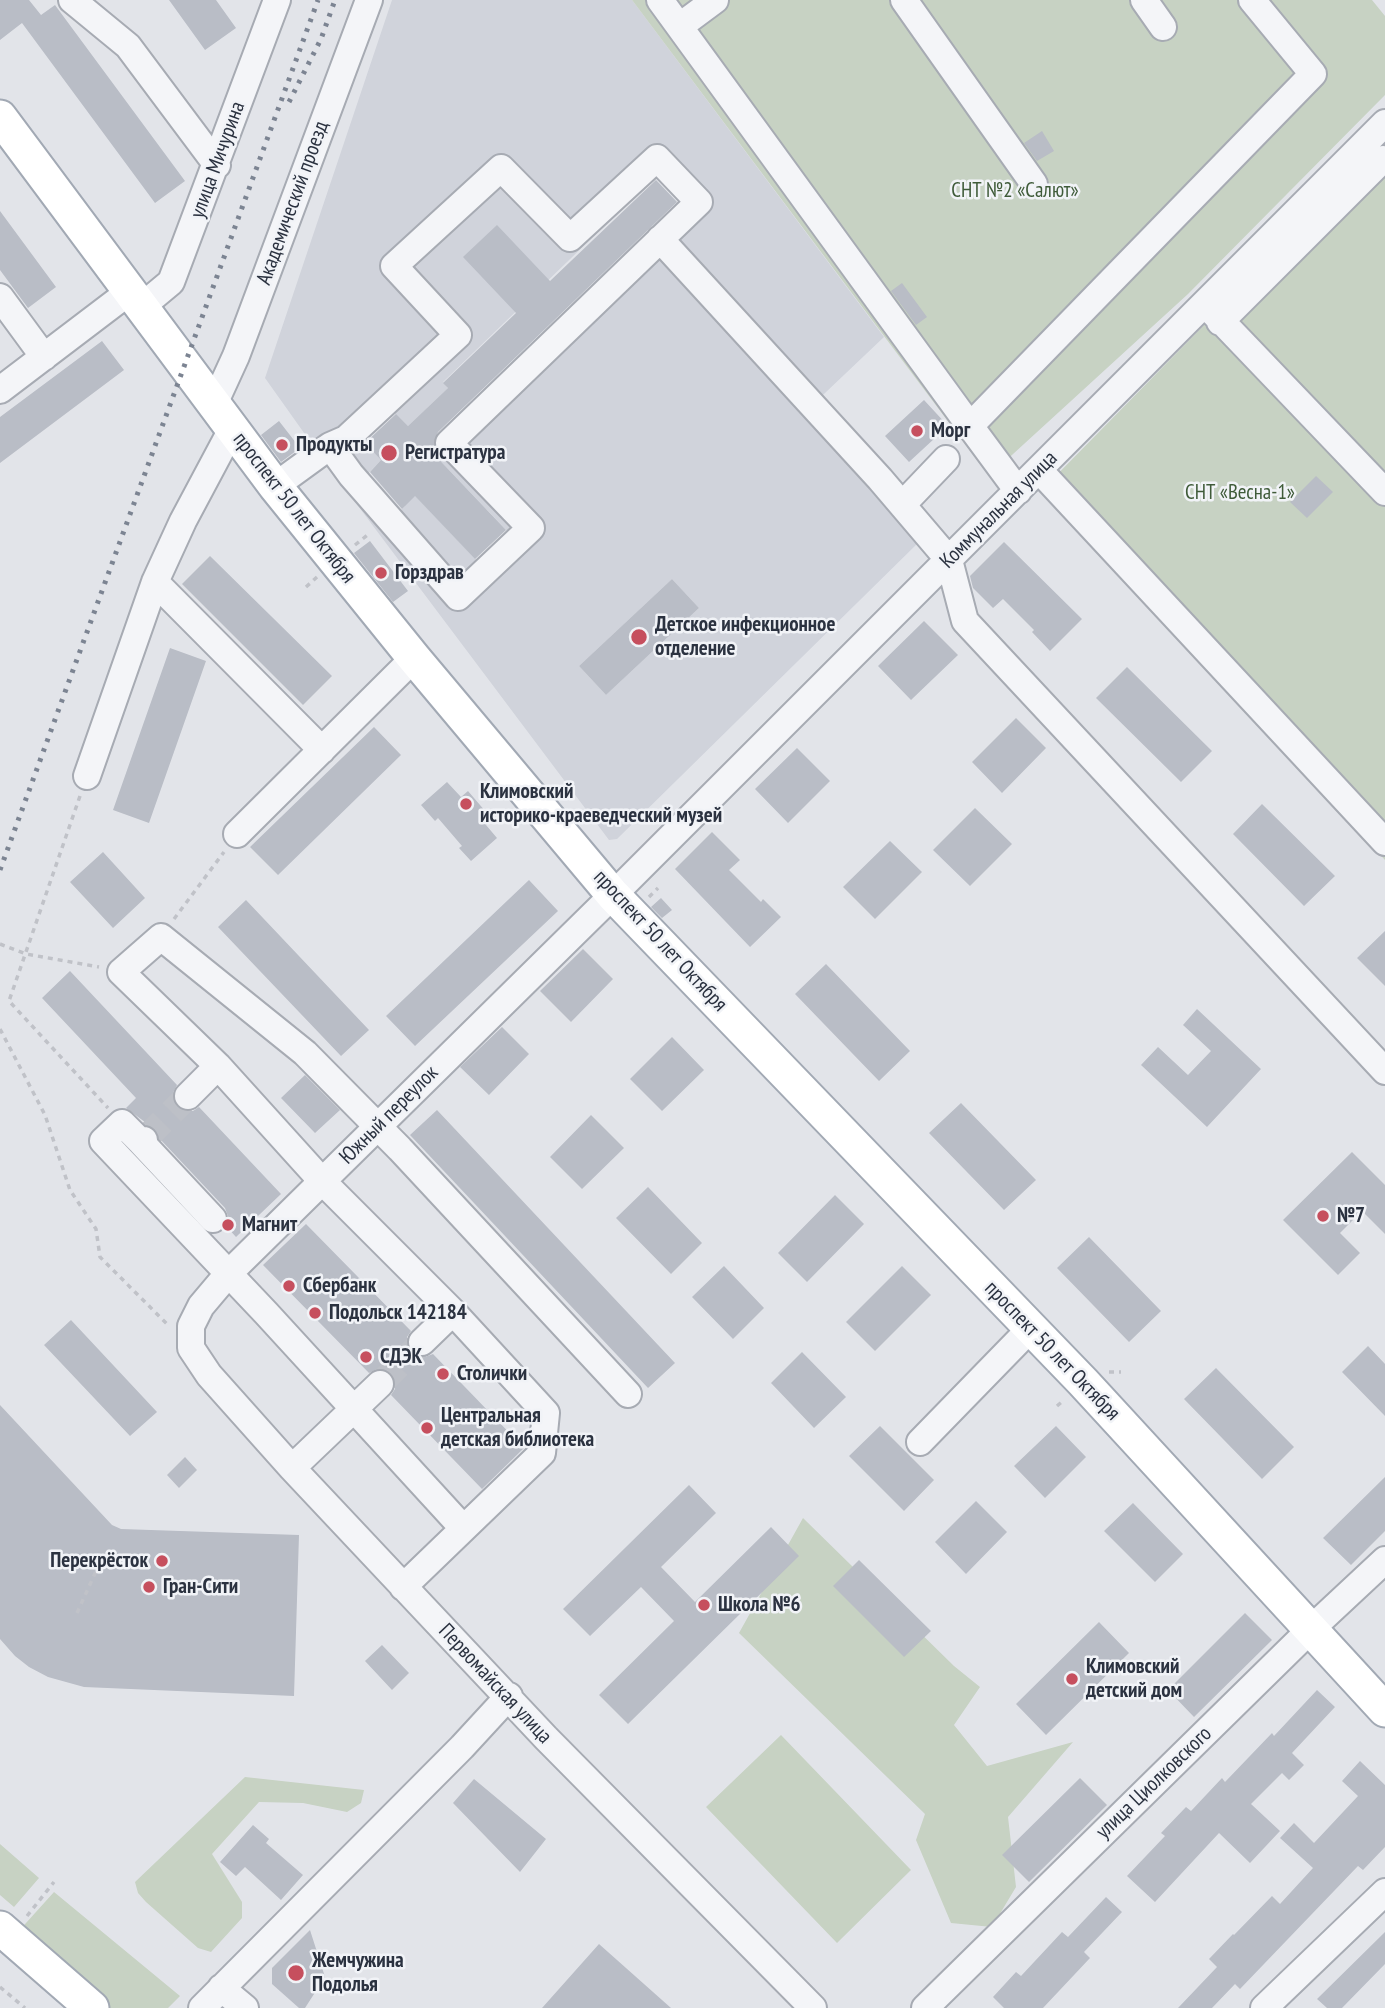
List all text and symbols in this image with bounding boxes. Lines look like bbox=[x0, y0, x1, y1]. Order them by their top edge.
street label: улица Мичурина bbox=[185, 98, 251, 222]
street label: Академический проезд bbox=[252, 118, 334, 288]
park label: СНТ №2 «Салют» bbox=[951, 178, 1079, 204]
place label: Морг bbox=[931, 418, 970, 444]
marker: Морг bbox=[909, 423, 925, 439]
street label: проспект 50 лет Октября bbox=[227, 428, 361, 588]
place label: Продукты bbox=[296, 432, 372, 458]
marker: Продукты bbox=[274, 437, 290, 453]
place label: Регистратура bbox=[405, 440, 505, 466]
marker: Регистратура bbox=[379, 443, 399, 463]
street label: Коммунальная улица bbox=[935, 446, 1063, 574]
park label: СНТ «Весна-1» bbox=[1185, 480, 1295, 506]
place label: Горздрав bbox=[395, 560, 464, 586]
marker: Горздрав bbox=[373, 565, 389, 581]
place label: Детское инфекционное отделение bbox=[655, 612, 835, 662]
marker: Детское инфекционное отделение bbox=[629, 627, 649, 647]
place label: Климовский историко-краеведческий музей bbox=[480, 779, 722, 829]
marker: Климовский историко-краеведческий музей bbox=[458, 796, 474, 812]
street label: проспект 50 лет Октября bbox=[588, 865, 732, 1017]
street label: Южный переулок bbox=[334, 1060, 444, 1170]
place label: №7 bbox=[1337, 1203, 1365, 1229]
marker: №7 bbox=[1315, 1208, 1331, 1224]
place label: Магнит bbox=[242, 1212, 297, 1238]
marker: Магнит bbox=[220, 1217, 236, 1233]
place label: Сбербанк bbox=[303, 1273, 376, 1299]
street label: проспект 50 лет Октября bbox=[979, 1276, 1125, 1426]
marker: Сбербанк bbox=[281, 1278, 297, 1294]
place label: Подольск 142184 bbox=[329, 1300, 467, 1326]
marker: Подольск 142184 bbox=[307, 1305, 323, 1321]
place label: СДЭК bbox=[380, 1344, 422, 1370]
marker: СДЭК bbox=[358, 1349, 374, 1365]
place label: Столички bbox=[457, 1361, 527, 1387]
marker: Столички bbox=[435, 1366, 451, 1382]
place label: Центральная детская библиотека bbox=[441, 1403, 594, 1453]
marker: Центральная детская библиотека bbox=[419, 1420, 435, 1436]
place label: Перекрёсток bbox=[50, 1548, 148, 1574]
marker: Перекрёсток bbox=[154, 1553, 170, 1569]
place label: Гран-Сити bbox=[163, 1574, 238, 1600]
marker: Гран-Сити bbox=[141, 1579, 157, 1595]
place label: Школа №6 bbox=[718, 1592, 801, 1618]
marker: Школа №6 bbox=[696, 1597, 712, 1613]
street label: Первомайская улица bbox=[433, 1619, 557, 1749]
place label: Климовский детский дом bbox=[1086, 1654, 1182, 1704]
marker: Климовский детский дом bbox=[1064, 1671, 1080, 1687]
street label: улица Циолковского bbox=[1091, 1722, 1217, 1844]
place label: Жемчужина Подолья bbox=[312, 1948, 404, 1998]
marker: Жемчужина Подолья bbox=[286, 1963, 306, 1983]

